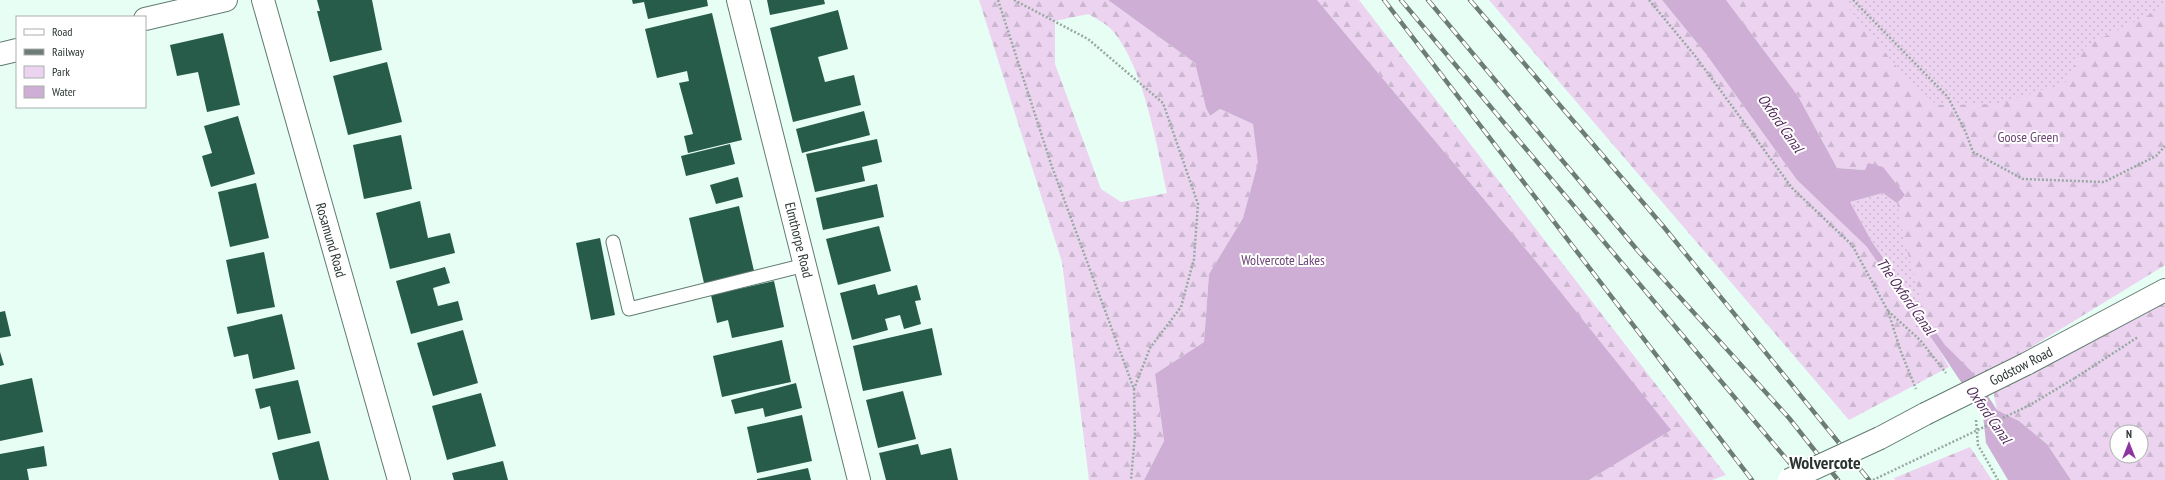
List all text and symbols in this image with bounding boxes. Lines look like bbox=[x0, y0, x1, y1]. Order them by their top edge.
legend bbox=[16, 16, 146, 108]
text: Road bbox=[52, 24, 72, 39]
text: Railway bbox=[52, 44, 85, 59]
text: Park bbox=[52, 64, 70, 79]
text: Water bbox=[52, 84, 77, 99]
water label: Oxford Canal bbox=[1754, 90, 1809, 157]
park label: Goose Green bbox=[1998, 128, 2058, 146]
street label: Elmthorpe Road bbox=[781, 200, 817, 280]
street label: Rosamund Road bbox=[312, 201, 350, 279]
park label: Wolvercote Lakes bbox=[1241, 251, 1325, 269]
water label: The Oxford Canal bbox=[1873, 254, 1940, 339]
street label: Godstow Road bbox=[1987, 342, 2055, 390]
water label: Oxford Canal bbox=[1962, 381, 2017, 448]
north arrow bbox=[2109, 424, 2149, 464]
text: N bbox=[2126, 427, 2132, 441]
district label: Wolvercote bbox=[1788, 451, 1861, 474]

